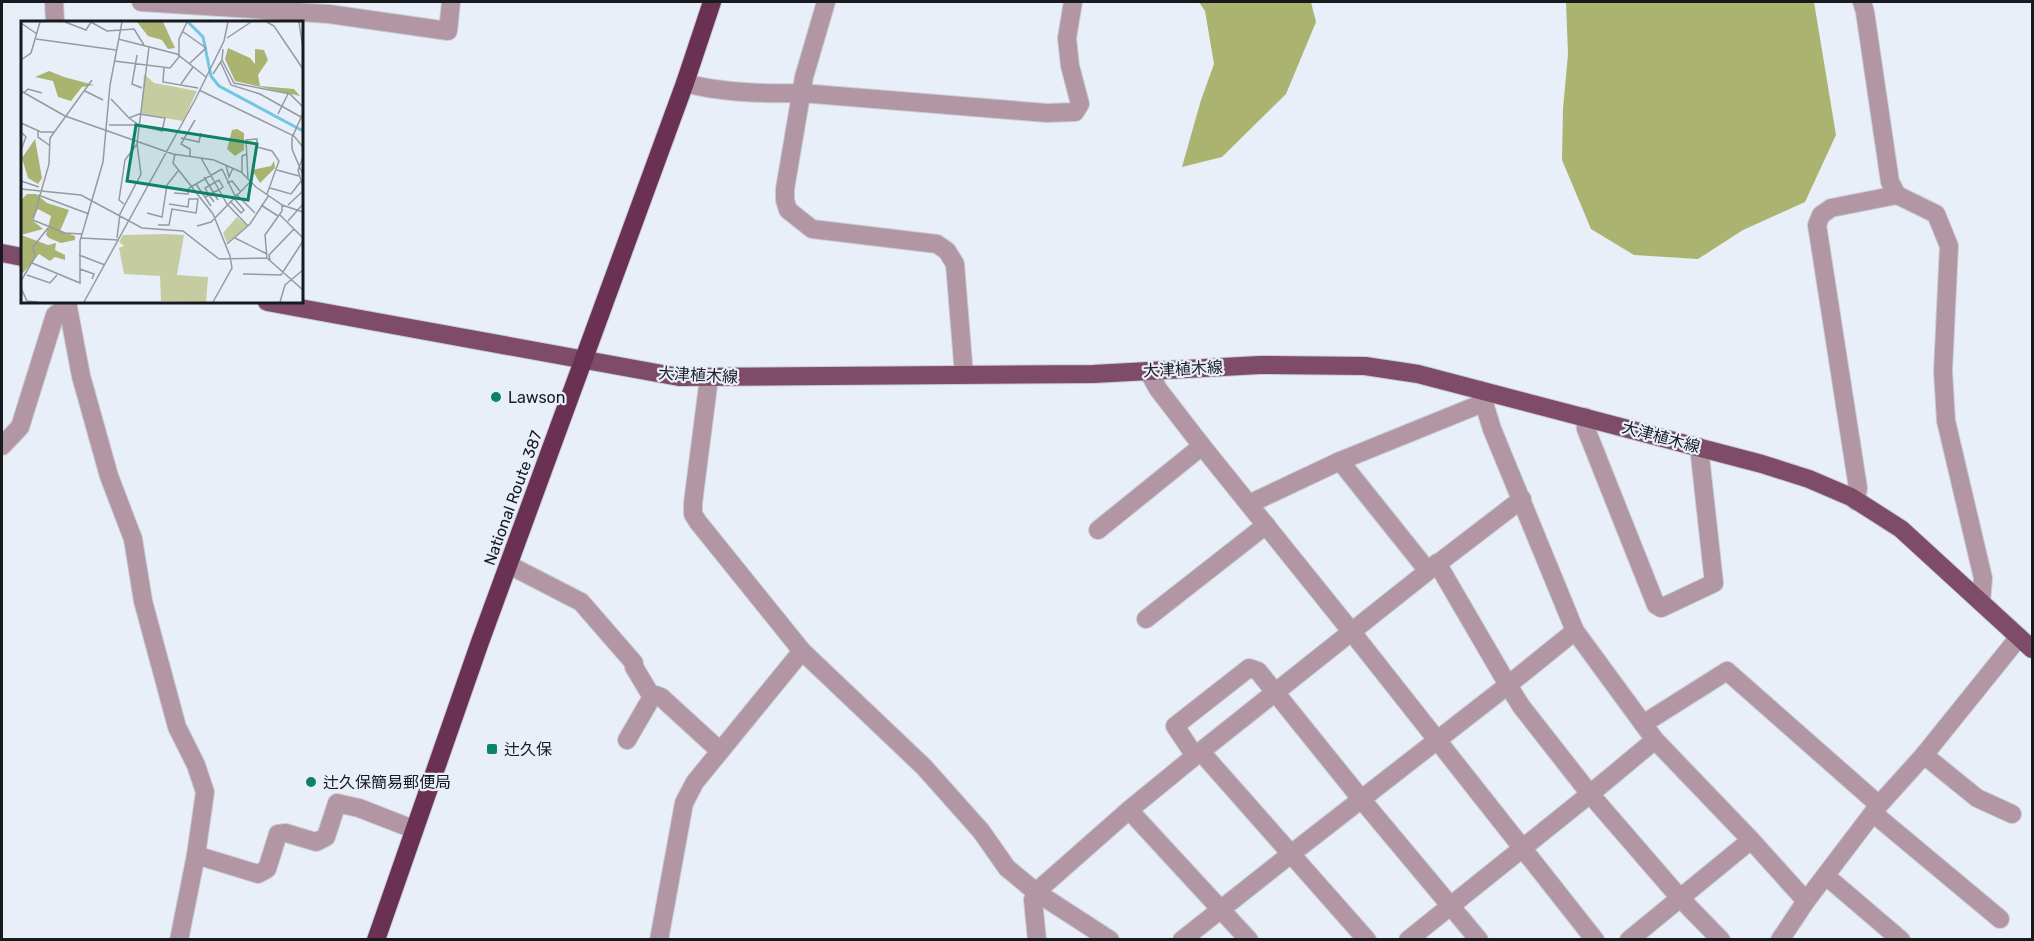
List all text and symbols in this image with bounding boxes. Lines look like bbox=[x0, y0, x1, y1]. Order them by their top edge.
inset map bbox=[21, 21, 303, 303]
street label: 大津植木線 bbox=[1143, 357, 1223, 381]
street label: 大津植木線 bbox=[658, 363, 738, 387]
place label: Lawson bbox=[508, 388, 565, 407]
marker: Lawson bbox=[489, 390, 503, 404]
street label: 大津植木線 bbox=[1620, 417, 1702, 457]
street label: National Route 387 bbox=[480, 428, 546, 568]
place label: 辻久保 bbox=[504, 740, 552, 759]
marker: 辻久保 bbox=[485, 742, 499, 756]
place label: 辻久保簡易郵便局 bbox=[323, 773, 451, 792]
marker: 辻久保簡易郵便局 bbox=[304, 775, 318, 789]

